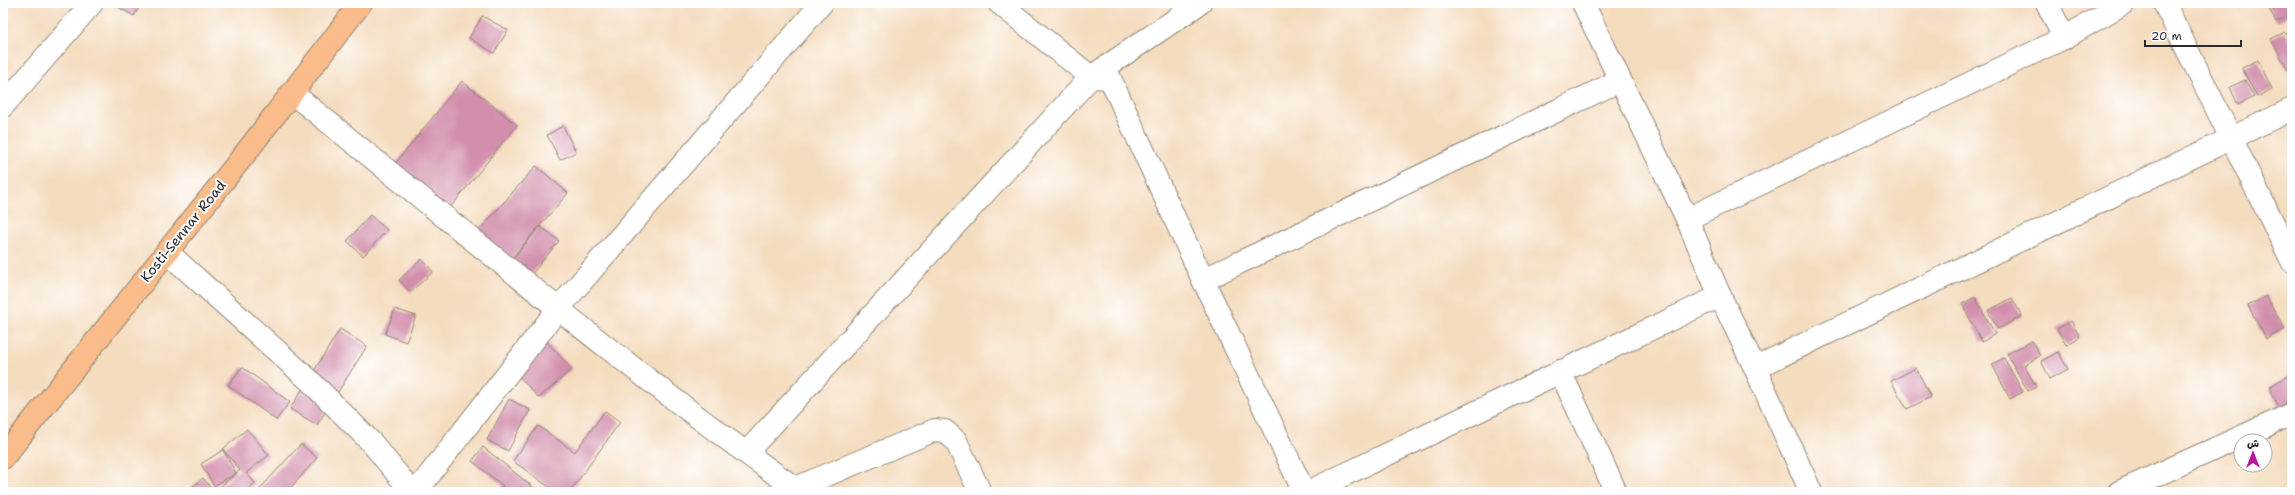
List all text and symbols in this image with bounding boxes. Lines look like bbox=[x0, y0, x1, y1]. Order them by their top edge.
scale bar bbox=[2145, 22, 2241, 48]
text: 20 m bbox=[2151, 28, 2182, 44]
street label: Kosti-Sennar Road bbox=[136, 176, 230, 286]
north arrow bbox=[2233, 433, 2273, 473]
text: ش bbox=[2247, 436, 2259, 451]

